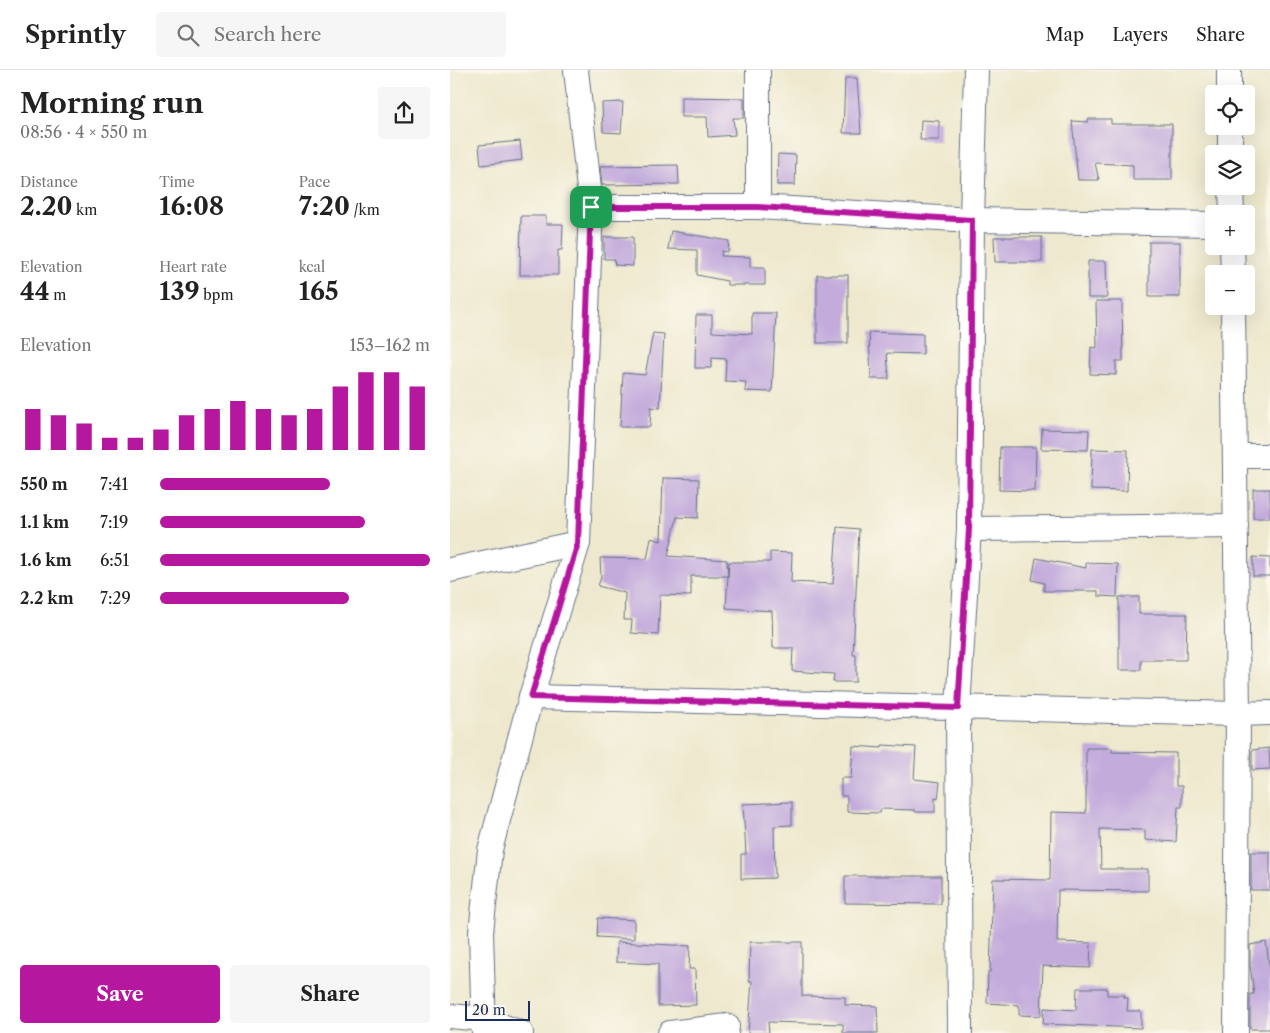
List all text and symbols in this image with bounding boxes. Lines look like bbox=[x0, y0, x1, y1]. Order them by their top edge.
search box bbox=[156, 12, 506, 57]
text: Sprintly bbox=[25, 20, 126, 49]
icon: search bbox=[174, 21, 202, 49]
text: Search here bbox=[214, 23, 321, 46]
text: Map bbox=[1046, 24, 1084, 46]
text: Layers bbox=[1112, 24, 1168, 46]
text: Share bbox=[1196, 24, 1245, 46]
map controls bbox=[1205, 85, 1255, 315]
button: locate bbox=[1205, 85, 1255, 135]
text: Morning run bbox=[20, 86, 204, 120]
button: share bbox=[378, 87, 430, 139]
text: 08:56 · 4 × 550 m bbox=[20, 122, 147, 142]
button: layers bbox=[1205, 145, 1255, 195]
text: Distance bbox=[20, 173, 78, 191]
text: Time bbox=[159, 173, 195, 191]
text: Pace bbox=[299, 173, 330, 191]
pin bbox=[570, 186, 612, 228]
text: 2.20 bbox=[20, 191, 72, 222]
text: 16:08 bbox=[159, 191, 224, 222]
text: 7:20 bbox=[299, 191, 350, 222]
icon: arrive bbox=[577, 193, 605, 221]
text: km bbox=[72, 201, 97, 219]
text: /km bbox=[350, 201, 380, 219]
button: + bbox=[1205, 205, 1255, 255]
text: Elevation bbox=[20, 258, 83, 276]
text: Heart rate bbox=[159, 258, 227, 276]
text: kcal bbox=[299, 258, 325, 276]
button: − bbox=[1205, 265, 1255, 315]
text: 44 bbox=[20, 276, 50, 307]
text: 139 bbox=[159, 276, 200, 307]
text: 165 bbox=[299, 276, 339, 307]
text: m bbox=[50, 286, 66, 304]
text: bpm bbox=[200, 286, 233, 304]
text: Elevation bbox=[20, 335, 91, 355]
text: 153–162 m bbox=[350, 335, 430, 355]
text: 550 m bbox=[20, 474, 68, 494]
text: 7:41 bbox=[100, 474, 128, 494]
text: 1.1 km bbox=[20, 512, 69, 532]
text: 7:19 bbox=[100, 512, 128, 532]
text: 1.6 km bbox=[20, 550, 72, 570]
text: 6:51 bbox=[100, 550, 129, 570]
text: 2.2 km bbox=[20, 588, 74, 608]
text: 7:29 bbox=[100, 588, 131, 608]
button: Save bbox=[20, 965, 220, 1023]
button: Share bbox=[230, 965, 430, 1023]
scale bar bbox=[465, 998, 530, 1021]
text: 20 m bbox=[472, 1001, 506, 1019]

